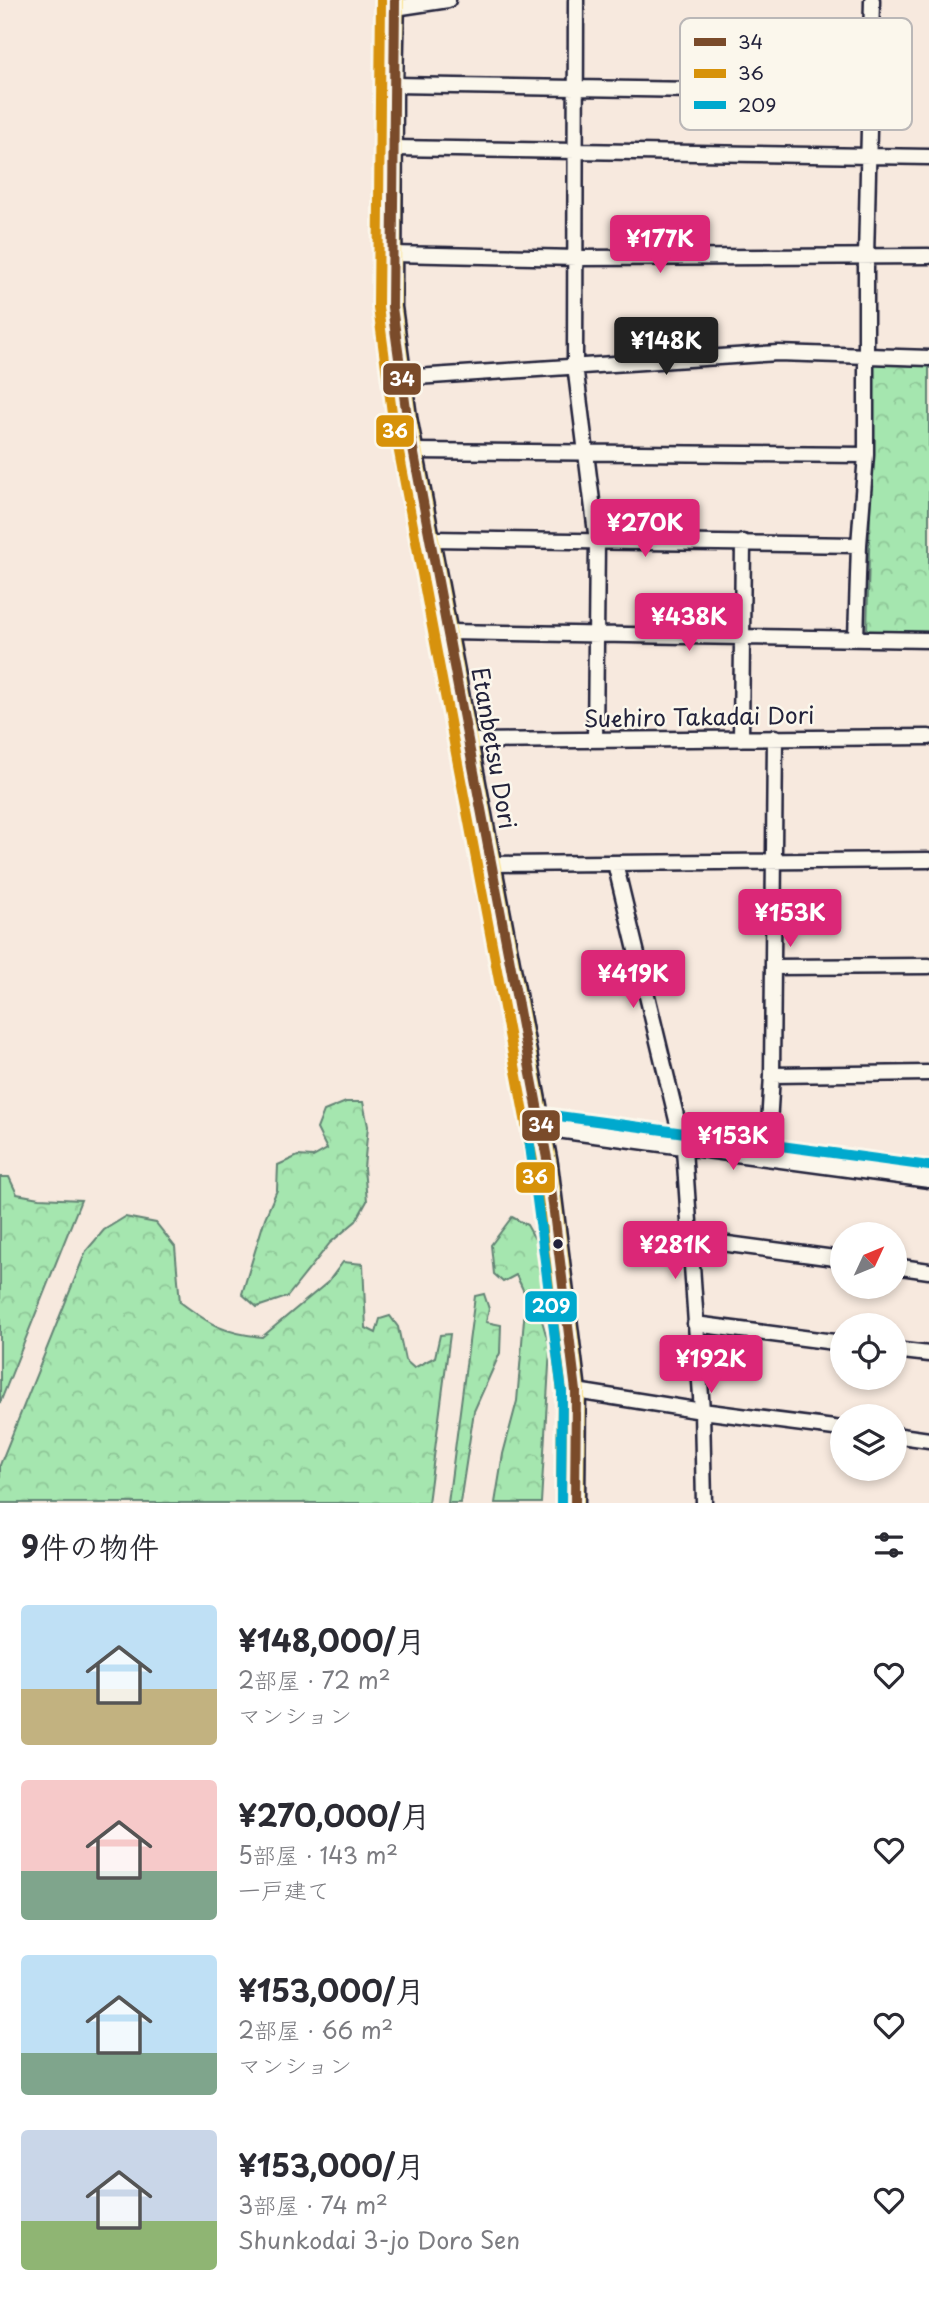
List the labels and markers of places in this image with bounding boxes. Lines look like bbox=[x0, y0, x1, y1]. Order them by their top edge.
pin: ¥177K bbox=[611, 216, 709, 275]
pin: ¥148K bbox=[617, 318, 715, 377]
pin: ¥270K bbox=[596, 500, 694, 559]
pin: ¥438K bbox=[640, 594, 738, 653]
pin: ¥153K bbox=[741, 890, 839, 949]
pin: ¥419K bbox=[584, 950, 682, 1010]
pin: ¥153K bbox=[684, 1112, 782, 1172]
pin: ¥281K bbox=[626, 1222, 724, 1281]
unlabelled marker bbox=[551, 1237, 565, 1251]
pin: ¥192K bbox=[662, 1336, 760, 1395]

